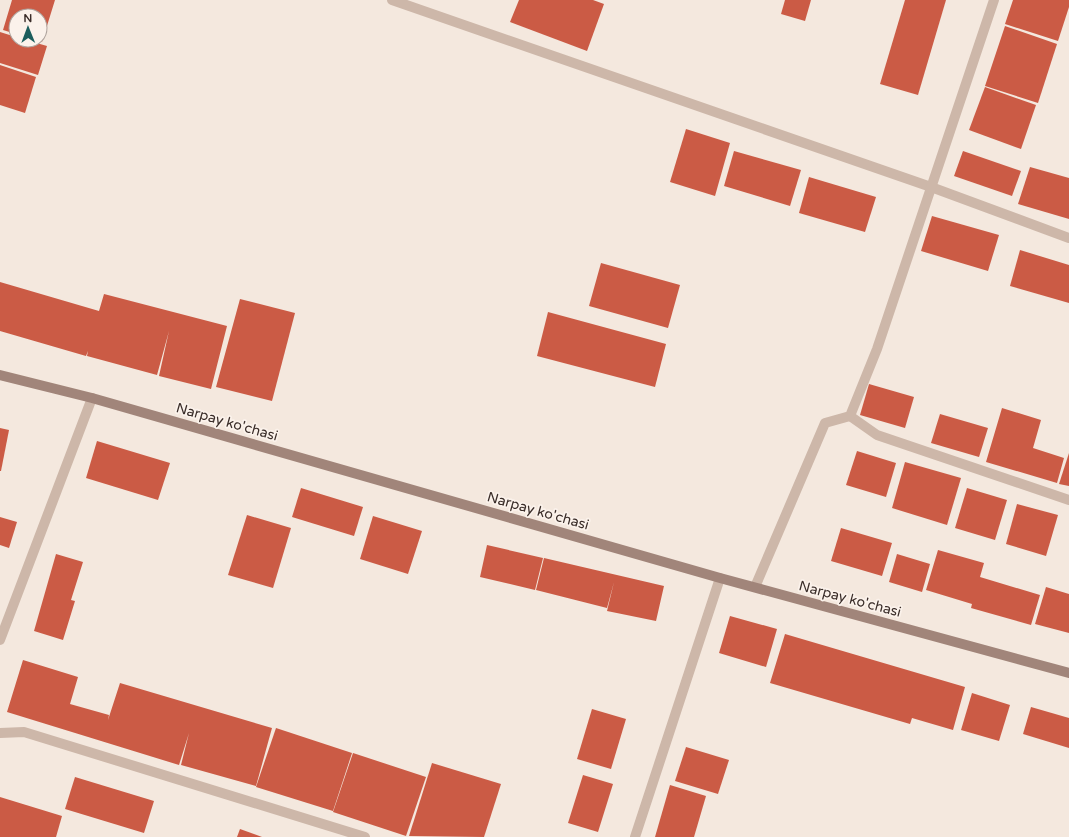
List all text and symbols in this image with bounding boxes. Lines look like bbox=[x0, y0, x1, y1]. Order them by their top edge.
north arrow bbox=[8, 8, 48, 48]
text: N bbox=[23, 12, 32, 25]
street label: Narpay ko'chasi bbox=[174, 399, 280, 445]
street label: Narpay ko'chasi bbox=[485, 488, 591, 534]
street label: Narpay ko'chasi bbox=[797, 577, 903, 621]

